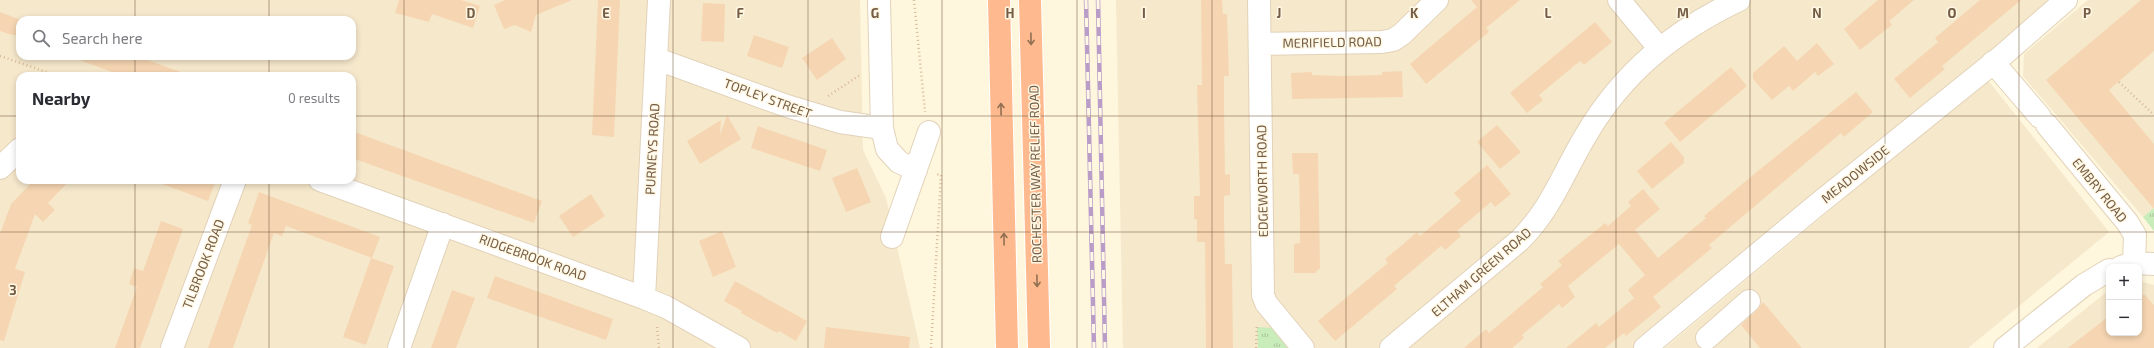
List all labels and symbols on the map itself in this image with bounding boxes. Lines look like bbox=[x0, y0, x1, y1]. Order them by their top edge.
text: D bbox=[467, 5, 476, 21]
text: E bbox=[602, 5, 610, 21]
text: F bbox=[736, 5, 744, 21]
text: G bbox=[871, 5, 879, 21]
text: H bbox=[1006, 5, 1015, 21]
text: I bbox=[1142, 5, 1146, 21]
text: J bbox=[1277, 5, 1281, 21]
text: K bbox=[1410, 5, 1419, 21]
text: L bbox=[1545, 5, 1552, 21]
text: M bbox=[1677, 5, 1689, 21]
text: N bbox=[1812, 5, 1822, 21]
text: O bbox=[1948, 5, 1957, 21]
text: P bbox=[2083, 5, 2091, 21]
one-way arrow bbox=[1028, 32, 1035, 45]
street label: MERIFIELD ROAD bbox=[1282, 33, 1382, 51]
street label: TOPLEY STREET bbox=[722, 75, 815, 122]
street label: ROCHESTER WAY RELIEF ROAD bbox=[1025, 85, 1045, 263]
street label: PURNEYS ROAD bbox=[642, 103, 662, 195]
one-way arrow bbox=[997, 103, 1005, 116]
street label: EDGEWORTH ROAD bbox=[1253, 124, 1271, 238]
street label: MEADOWSIDE bbox=[1818, 142, 1892, 206]
street label: EMBRY ROAD bbox=[2069, 155, 2131, 225]
street label: TILBROOK ROAD bbox=[179, 217, 227, 311]
street label: ELTHAM GREEN ROAD bbox=[1428, 224, 1534, 320]
street label: RIDGEBROOK ROAD bbox=[477, 230, 589, 284]
one-way arrow bbox=[1000, 233, 1008, 246]
one-way arrow bbox=[1033, 274, 1041, 287]
text: 3 bbox=[9, 282, 17, 298]

